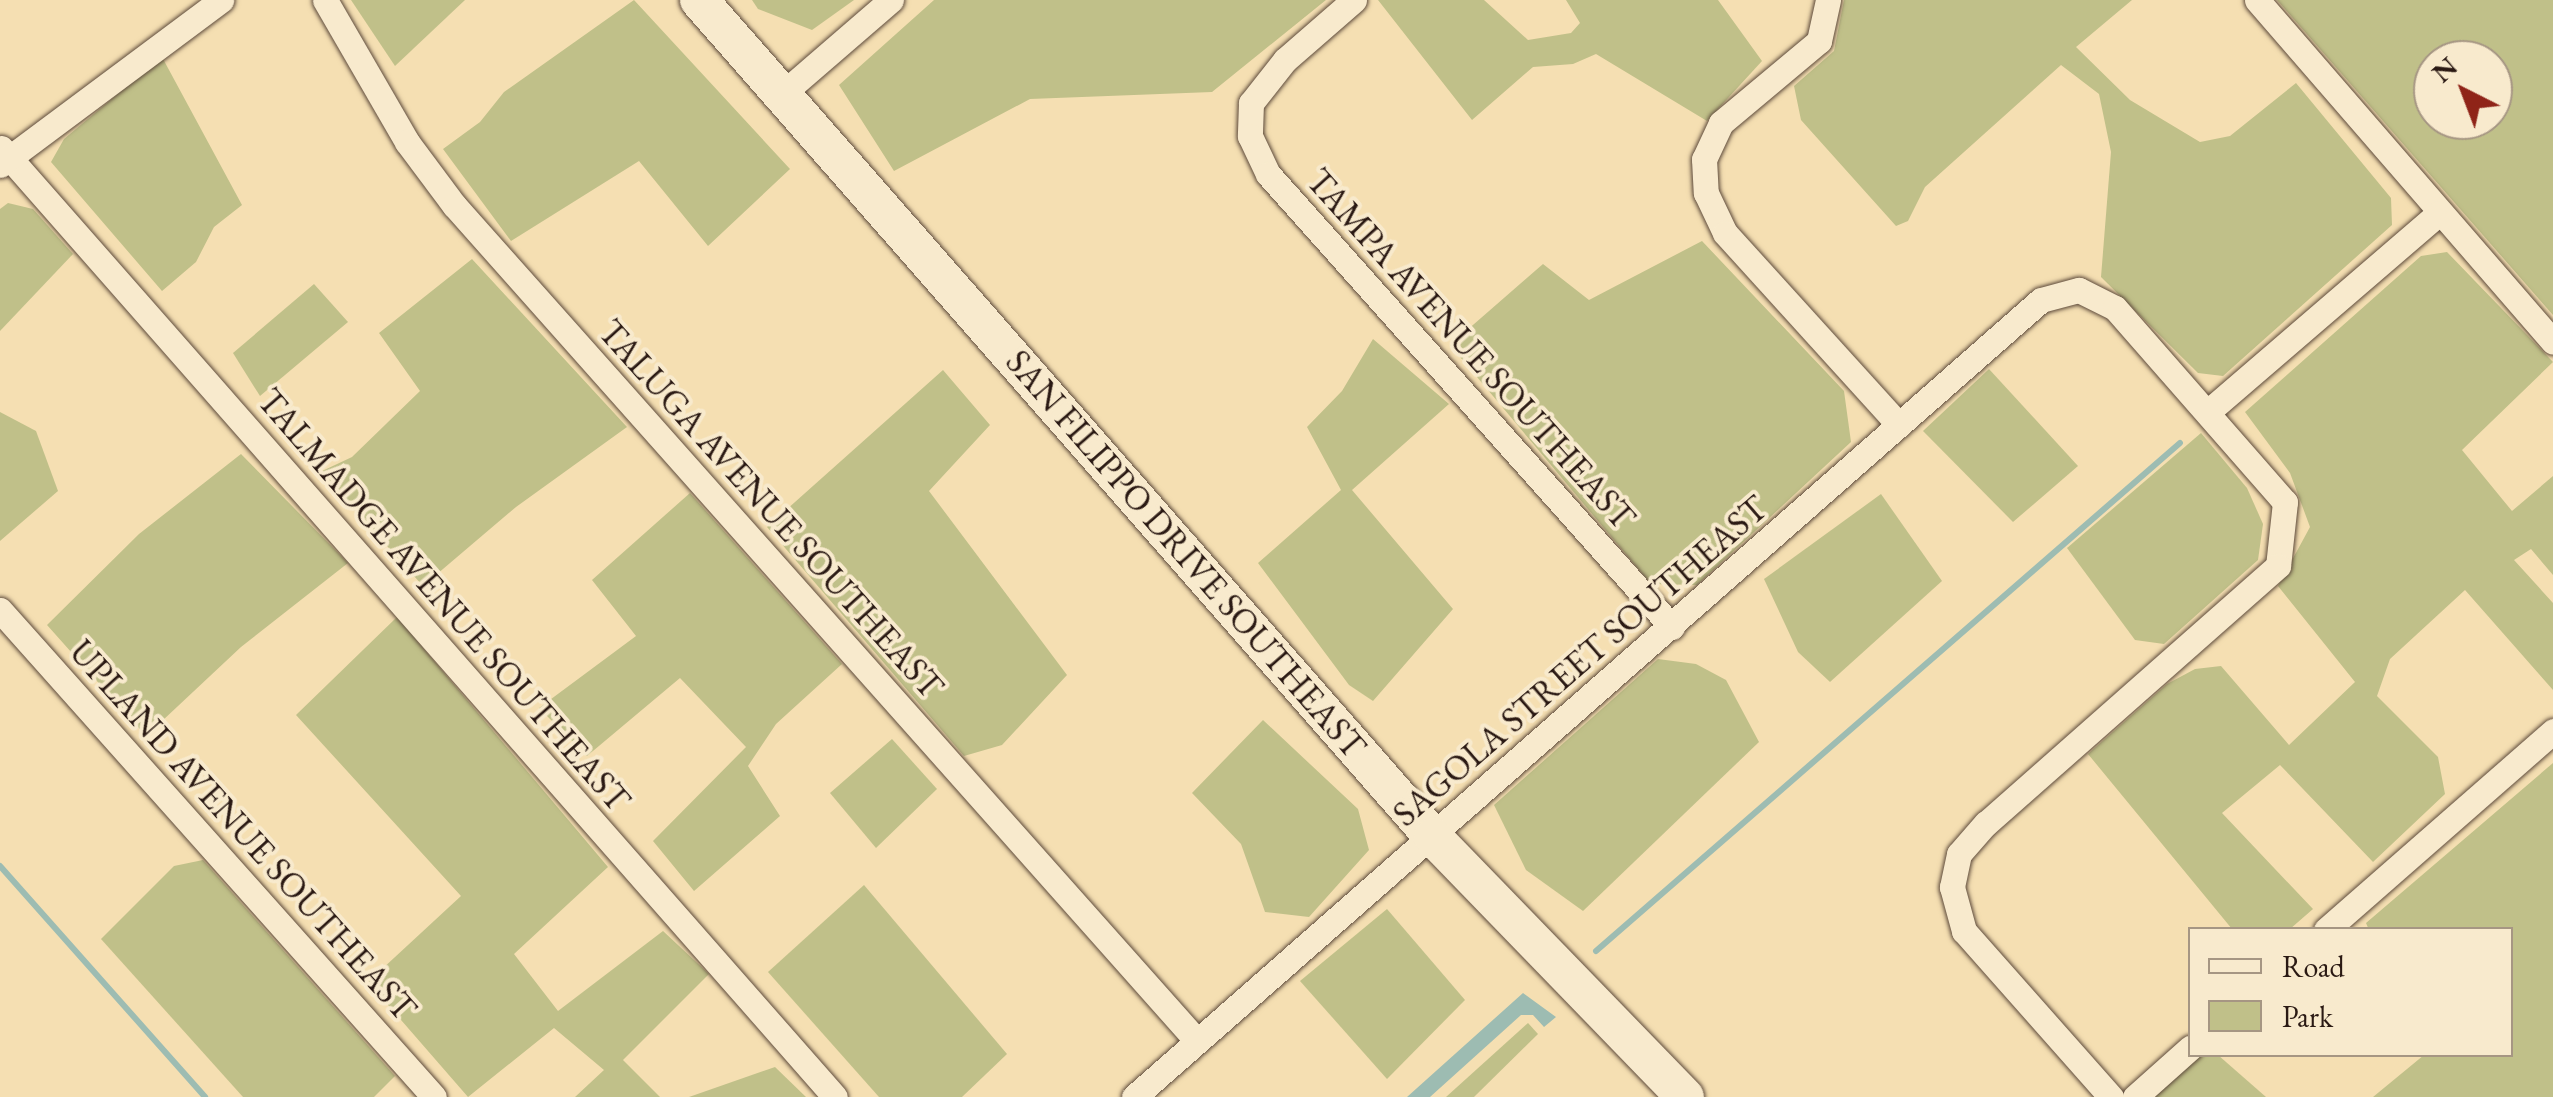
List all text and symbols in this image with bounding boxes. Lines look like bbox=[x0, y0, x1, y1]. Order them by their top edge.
north arrow bbox=[2413, 40, 2513, 140]
text: N bbox=[2424, 48, 2465, 90]
street label: TAMPA AVENUE SOUTHEAST bbox=[1298, 160, 1644, 538]
street label: TALUGA AVENUE SOUTHEAST bbox=[590, 311, 952, 707]
street label: SAN FILIPPO DRIVE SOUTHEAST bbox=[997, 341, 1375, 767]
street label: TALMADGE AVENUE SOUTHEAST bbox=[249, 380, 639, 820]
street label: SAGOLA STREET SOUTHEAST bbox=[1384, 487, 1776, 835]
street label: UPLAND AVENUE SOUTHEAST bbox=[61, 631, 425, 1029]
legend bbox=[2188, 927, 2513, 1057]
text: Road bbox=[2282, 947, 2345, 986]
text: Park bbox=[2282, 997, 2333, 1036]

